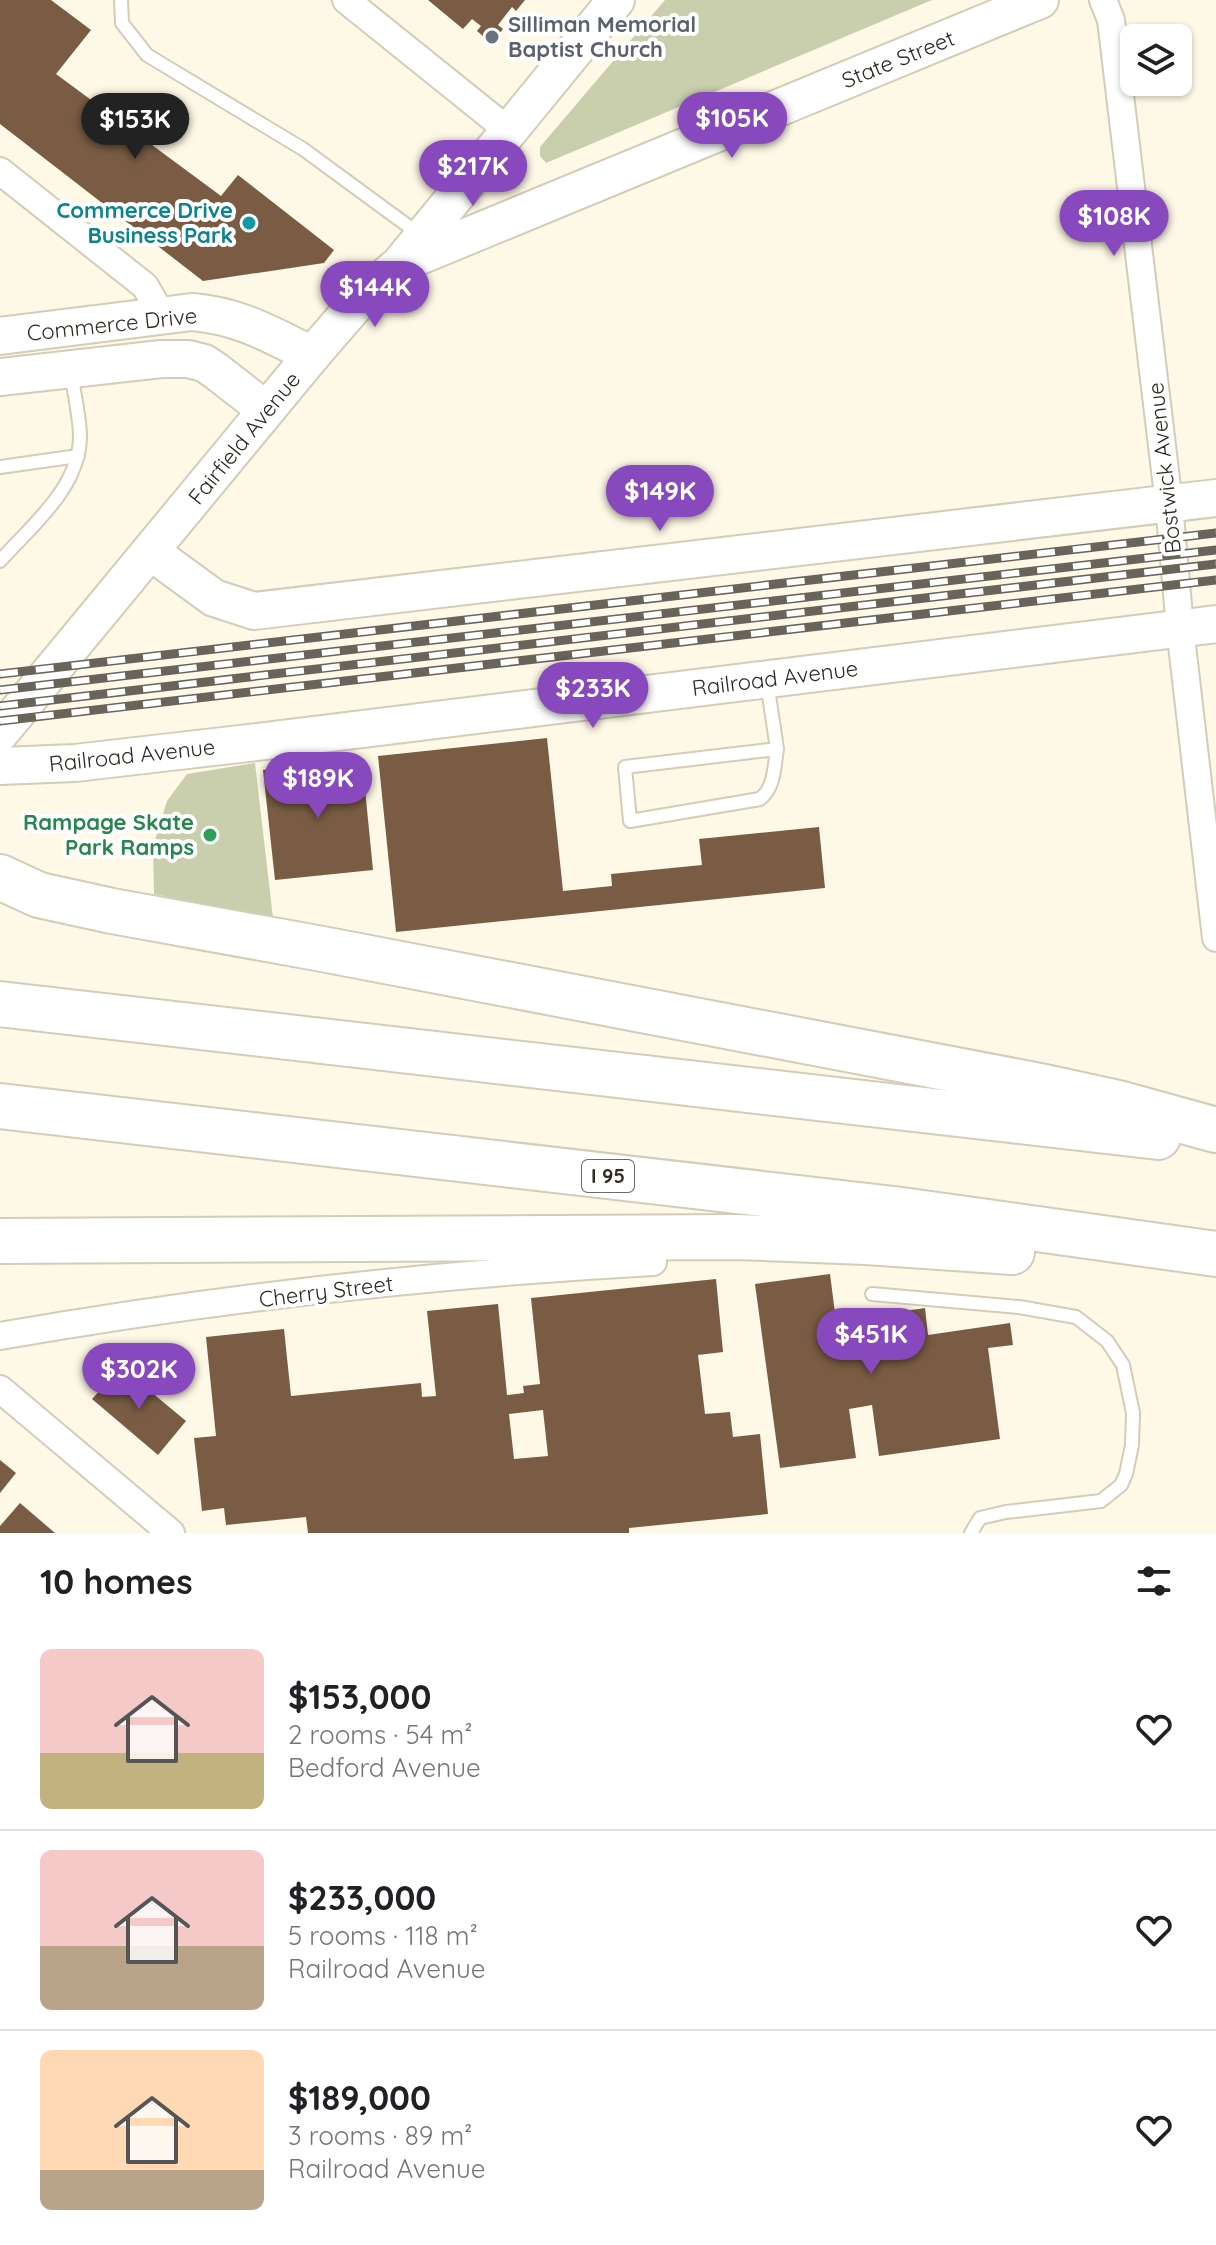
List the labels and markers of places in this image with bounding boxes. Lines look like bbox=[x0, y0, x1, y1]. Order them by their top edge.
place label: Silliman Memorial Baptist Church bbox=[508, 10, 696, 63]
marker: Silliman Memorial Baptist Church bbox=[483, 28, 501, 46]
pin: $105K bbox=[676, 92, 788, 160]
pin: $153K bbox=[79, 93, 191, 161]
pin: $217K bbox=[417, 140, 529, 208]
pin: $108K bbox=[1058, 190, 1170, 258]
place label: Commerce Drive Business Park bbox=[57, 196, 233, 249]
marker: Commerce Drive Business Park bbox=[240, 214, 258, 232]
pin: $144K bbox=[319, 261, 431, 329]
pin: $149K bbox=[604, 465, 716, 533]
pin: $233K bbox=[537, 662, 649, 730]
pin: $189K bbox=[262, 752, 374, 820]
place label: Rampage Skate Park Ramps bbox=[23, 808, 194, 861]
marker: Rampage Skate Park Ramps bbox=[201, 826, 219, 844]
pin: $451K bbox=[815, 1308, 927, 1376]
pin: $302K bbox=[83, 1343, 195, 1411]

